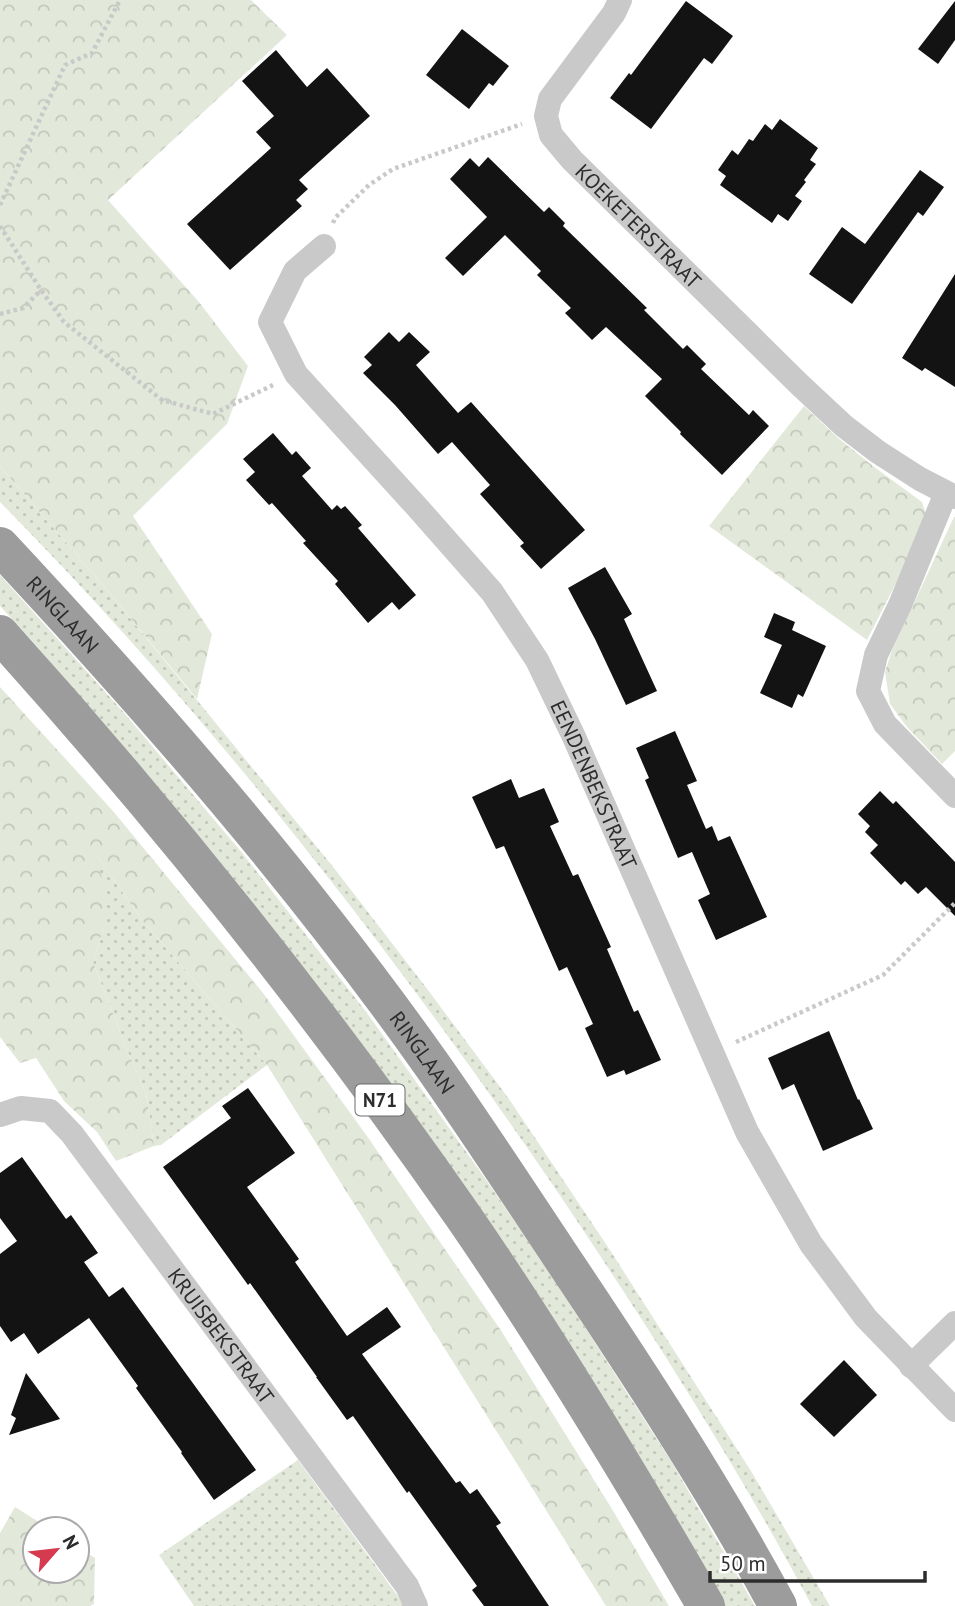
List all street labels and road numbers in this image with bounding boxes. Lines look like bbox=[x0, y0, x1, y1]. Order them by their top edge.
street label: KOEKETERSTRAAT bbox=[570, 158, 708, 294]
street label: RINGLAAN bbox=[21, 570, 105, 659]
street label: EENDENBEKSTRAAT bbox=[545, 696, 644, 873]
street label: RINGLAAN bbox=[384, 1006, 461, 1099]
road number: N71 bbox=[356, 1084, 404, 1116]
street label: KRUISBEKSTRAAT bbox=[162, 1262, 281, 1409]

